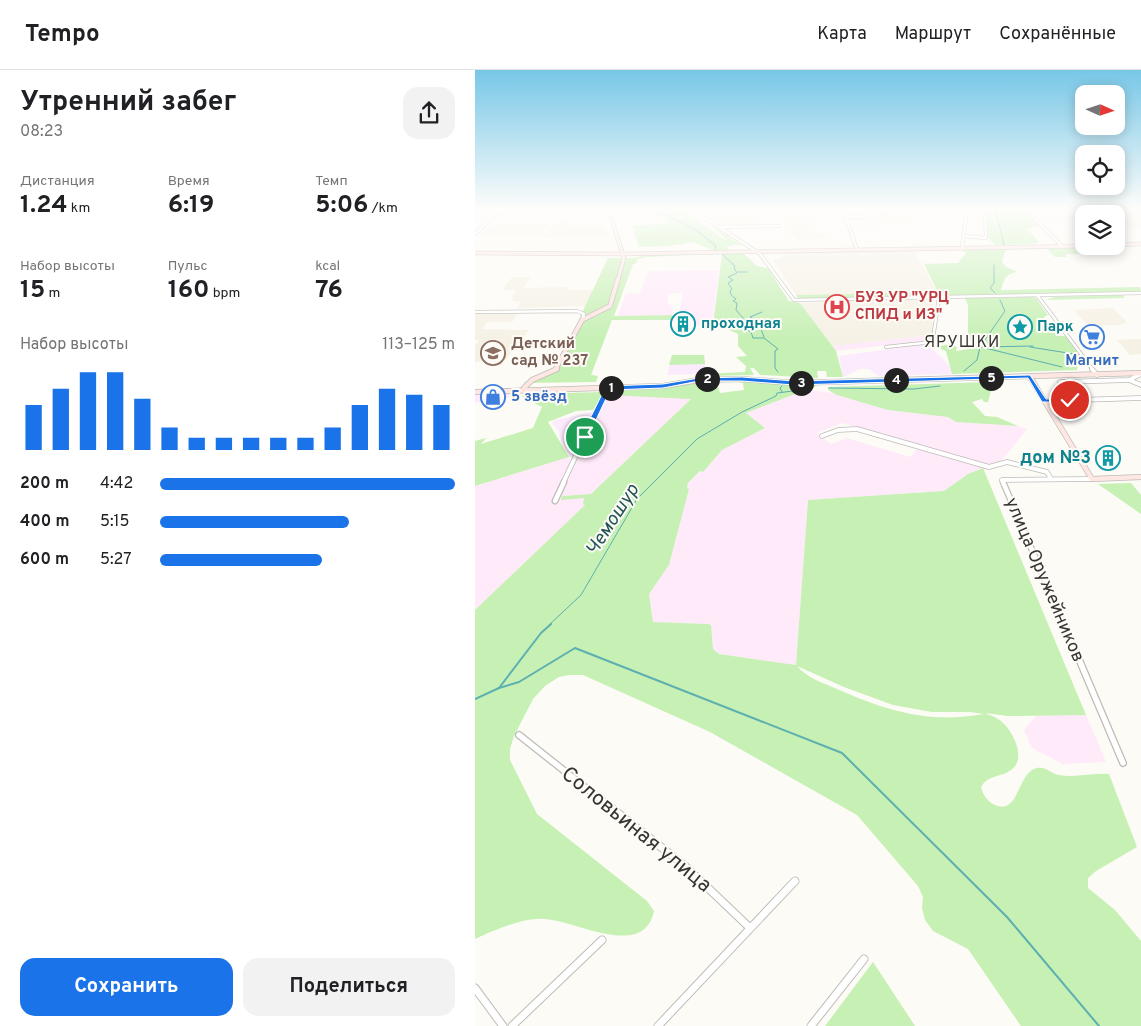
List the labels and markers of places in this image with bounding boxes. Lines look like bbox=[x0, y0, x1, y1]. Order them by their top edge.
place label: БУЗ УР "УРЦ СПИД и ИЗ" bbox=[855, 289, 949, 325]
hospital icon: БУЗ УР "УРЦ СПИД и ИЗ" bbox=[824, 294, 850, 320]
building icon: проходная bbox=[670, 311, 696, 337]
place icon: Парк bbox=[1007, 314, 1033, 340]
place label: проходная bbox=[701, 315, 781, 334]
place label: Парк bbox=[1037, 318, 1074, 337]
supermarket icon: Магнит bbox=[1079, 324, 1105, 350]
place label: Детский сад № 237 bbox=[511, 335, 588, 371]
school or university icon: Детский сад № 237 bbox=[480, 340, 506, 366]
place label: Магнит bbox=[1065, 352, 1119, 371]
pin: 2 bbox=[695, 366, 719, 392]
pin: 5 bbox=[979, 366, 1003, 390]
pin: 4 bbox=[883, 368, 909, 392]
pin: 3 bbox=[789, 370, 813, 396]
pin: 1 bbox=[599, 376, 623, 400]
pin bbox=[1049, 379, 1091, 421]
shop icon: 5 звёзд bbox=[480, 384, 506, 410]
place label: 5 звёзд bbox=[511, 388, 567, 407]
pin bbox=[564, 416, 606, 458]
building icon: дом №3 bbox=[1095, 445, 1121, 471]
place label: дом №3 bbox=[1020, 447, 1091, 470]

